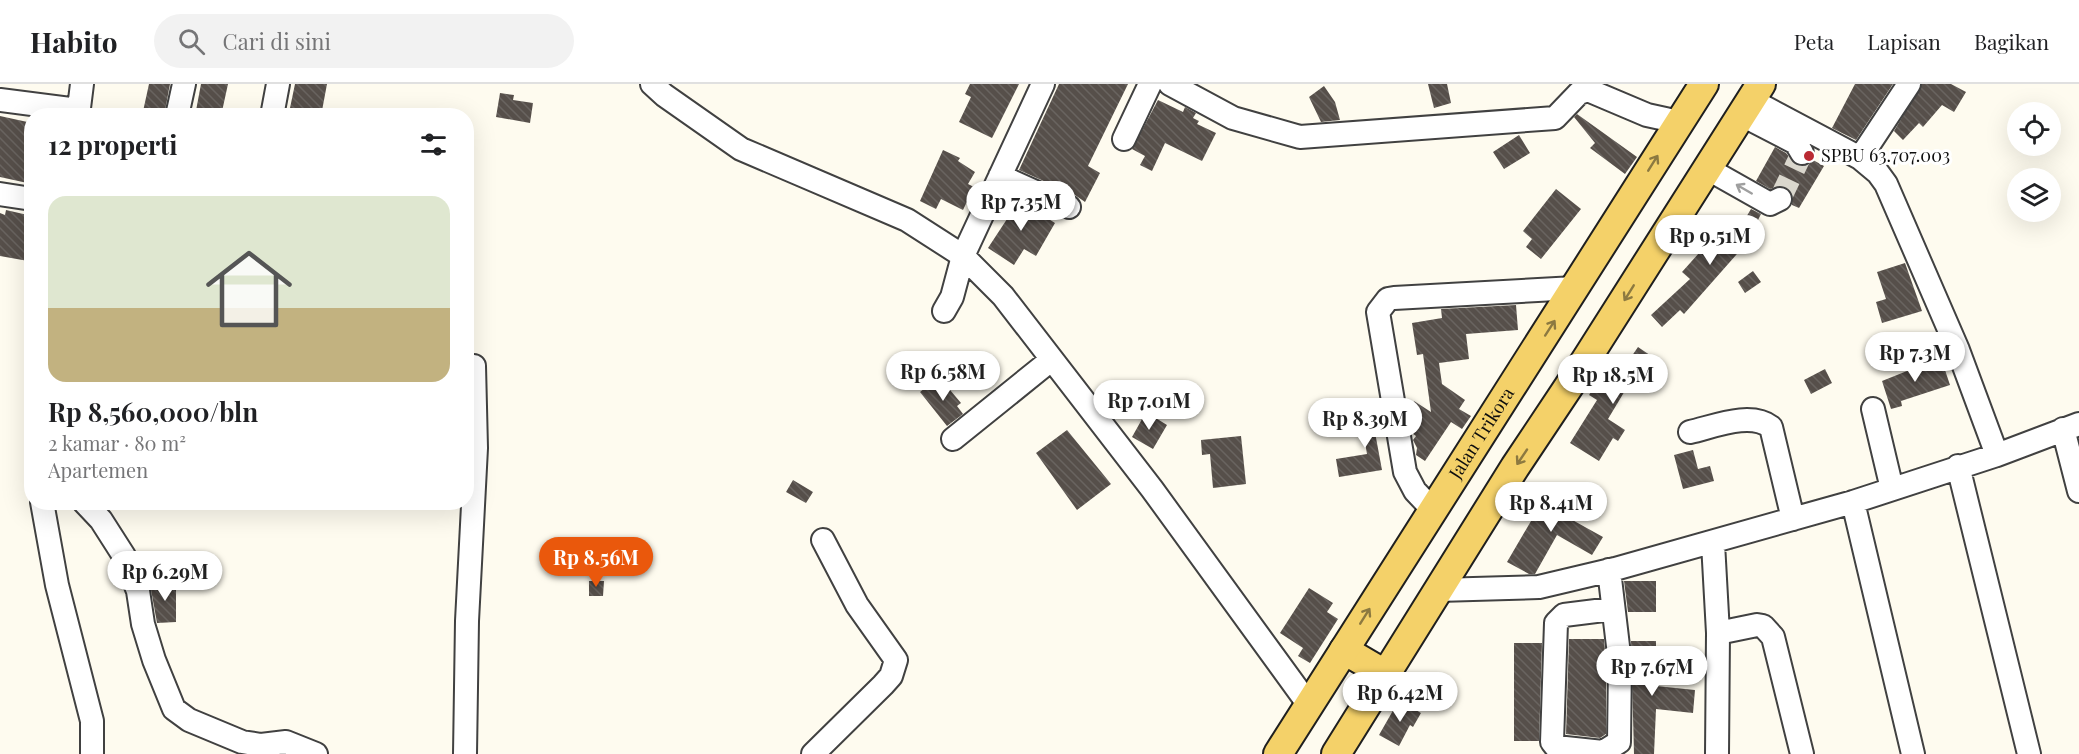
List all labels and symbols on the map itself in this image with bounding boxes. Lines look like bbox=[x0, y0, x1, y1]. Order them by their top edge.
place label: SPBU 63.707.003 bbox=[1821, 143, 1950, 167]
marker: SPBU 63.707.003 bbox=[1802, 149, 1816, 163]
one-way arrow bbox=[1648, 155, 1660, 172]
pin: Rp 7.35M bbox=[959, 181, 1083, 232]
one-way arrow bbox=[1736, 183, 1753, 195]
pin: Rp 9.51M bbox=[1648, 215, 1772, 266]
one-way arrow bbox=[1622, 284, 1634, 301]
one-way arrow bbox=[1544, 320, 1556, 337]
pin: Rp 7.3M bbox=[1860, 332, 1970, 383]
pin: Rp 6.58M bbox=[881, 351, 1005, 402]
pin: Rp 18.5M bbox=[1551, 354, 1675, 405]
pin: Rp 7.01M bbox=[1087, 380, 1211, 431]
street label: Jalan Trikora bbox=[1442, 382, 1519, 484]
pin: Rp 8.39M bbox=[1303, 398, 1427, 449]
one-way arrow bbox=[1516, 448, 1528, 464]
pin: Rp 8.41M bbox=[1489, 482, 1613, 533]
pin: Rp 8.56M bbox=[534, 537, 658, 588]
pin: Rp 6.29M bbox=[103, 551, 227, 602]
one-way arrow bbox=[1360, 608, 1372, 625]
pin: Rp 7.67M bbox=[1590, 646, 1714, 697]
pin: Rp 6.42M bbox=[1338, 672, 1462, 723]

